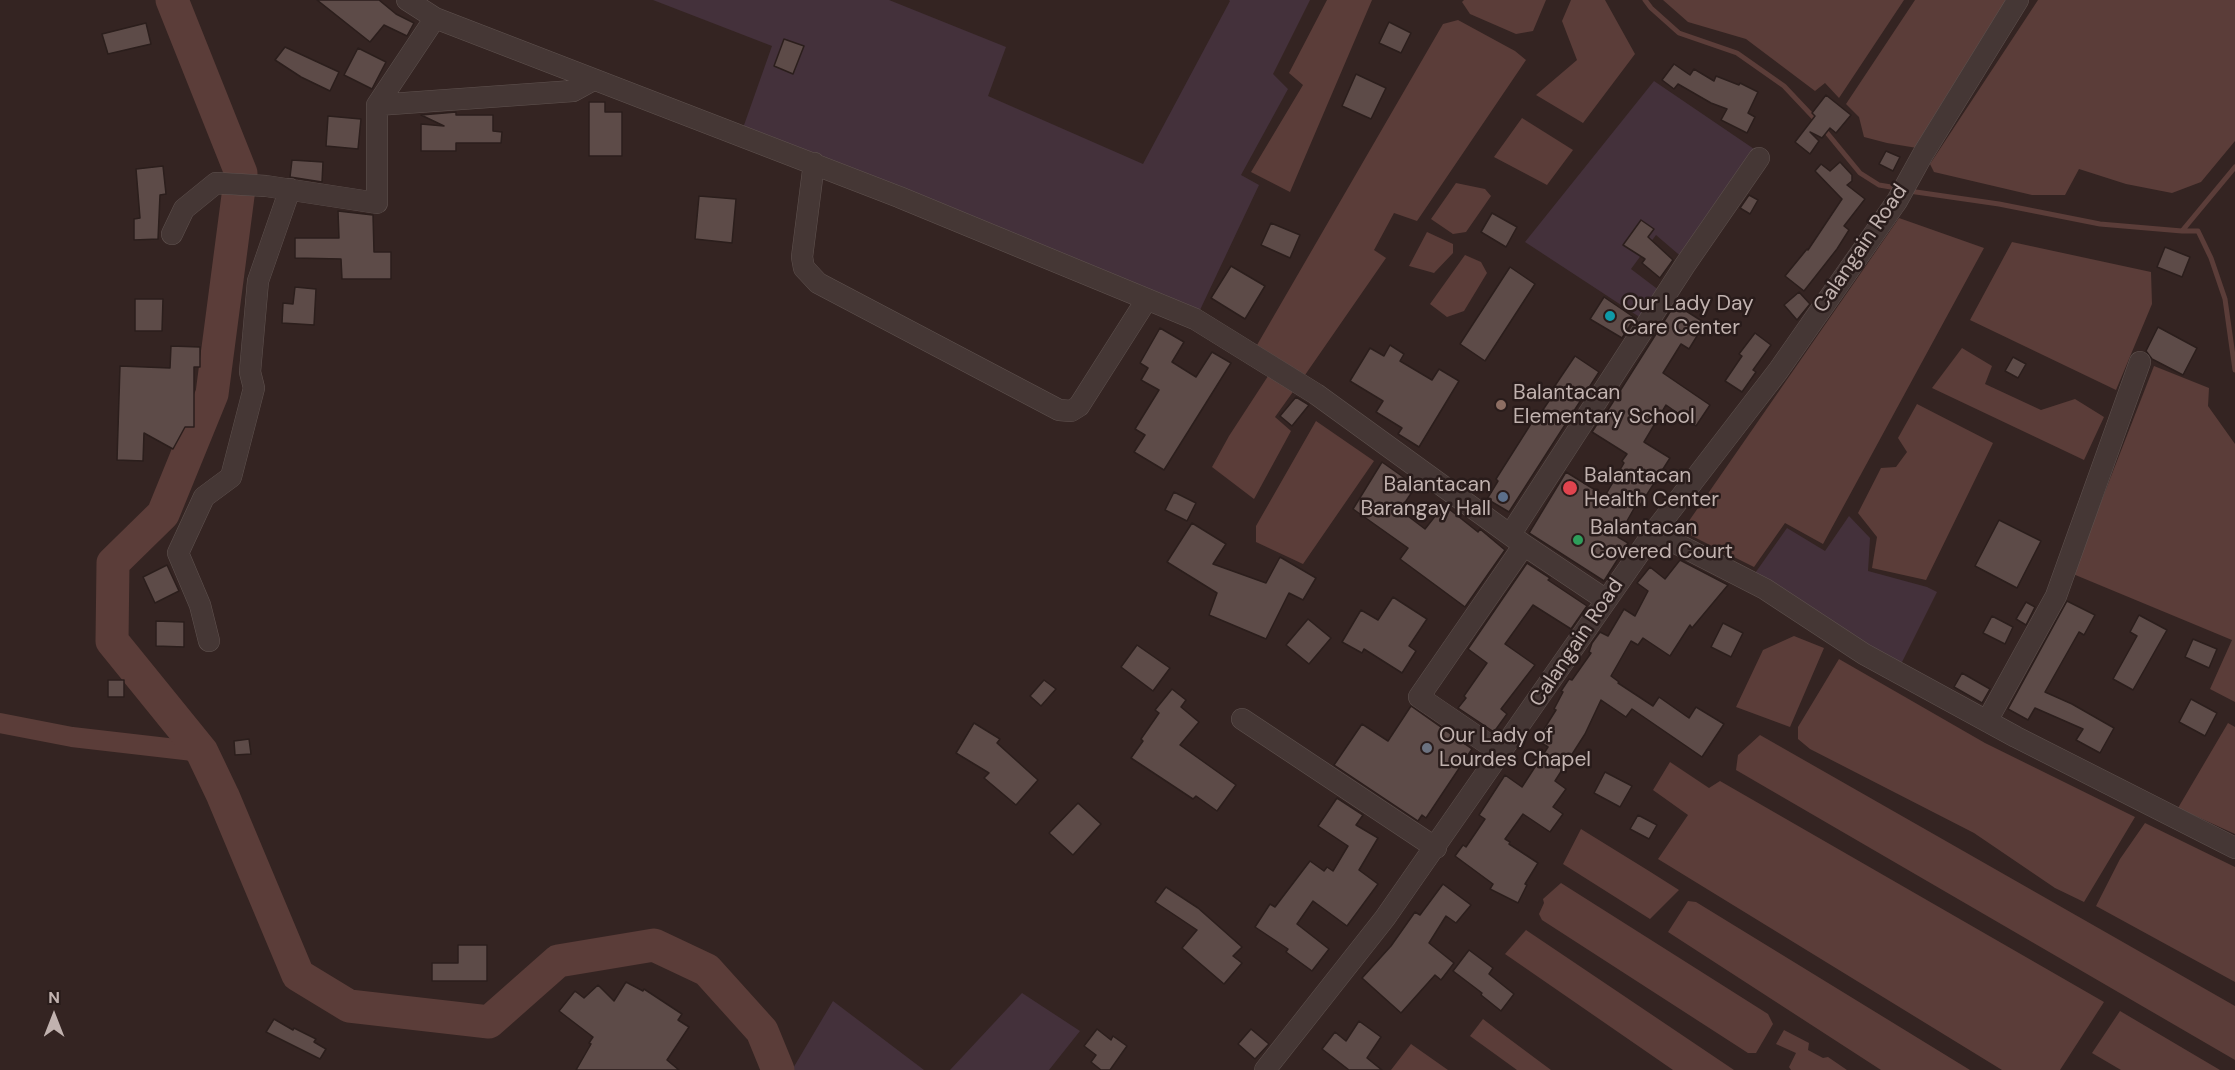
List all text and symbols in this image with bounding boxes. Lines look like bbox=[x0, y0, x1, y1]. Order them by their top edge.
street label: Calangain Road bbox=[1809, 180, 1913, 318]
place label: Our Lady Day Care Center bbox=[1622, 291, 1754, 341]
marker: Our Lady Day Care Center bbox=[1603, 309, 1617, 323]
place label: Balantacan Elementary School bbox=[1513, 380, 1695, 430]
marker: Balantacan Elementary School bbox=[1494, 398, 1508, 412]
place label: Balantacan Health Center bbox=[1584, 463, 1719, 513]
place label: Balantacan Barangay Hall bbox=[1360, 472, 1491, 522]
marker: Balantacan Health Center bbox=[1561, 479, 1579, 497]
marker: Balantacan Barangay Hall bbox=[1496, 490, 1510, 504]
place label: Balantacan Covered Court bbox=[1590, 515, 1733, 565]
marker: Balantacan Covered Court bbox=[1571, 533, 1585, 547]
street label: Calangain Road bbox=[1525, 574, 1629, 712]
place label: Our Lady of Lourdes Chapel bbox=[1439, 723, 1591, 773]
marker: Our Lady of Lourdes Chapel bbox=[1420, 741, 1434, 755]
north arrow bbox=[24, 986, 84, 1046]
text: N bbox=[48, 987, 60, 1008]

